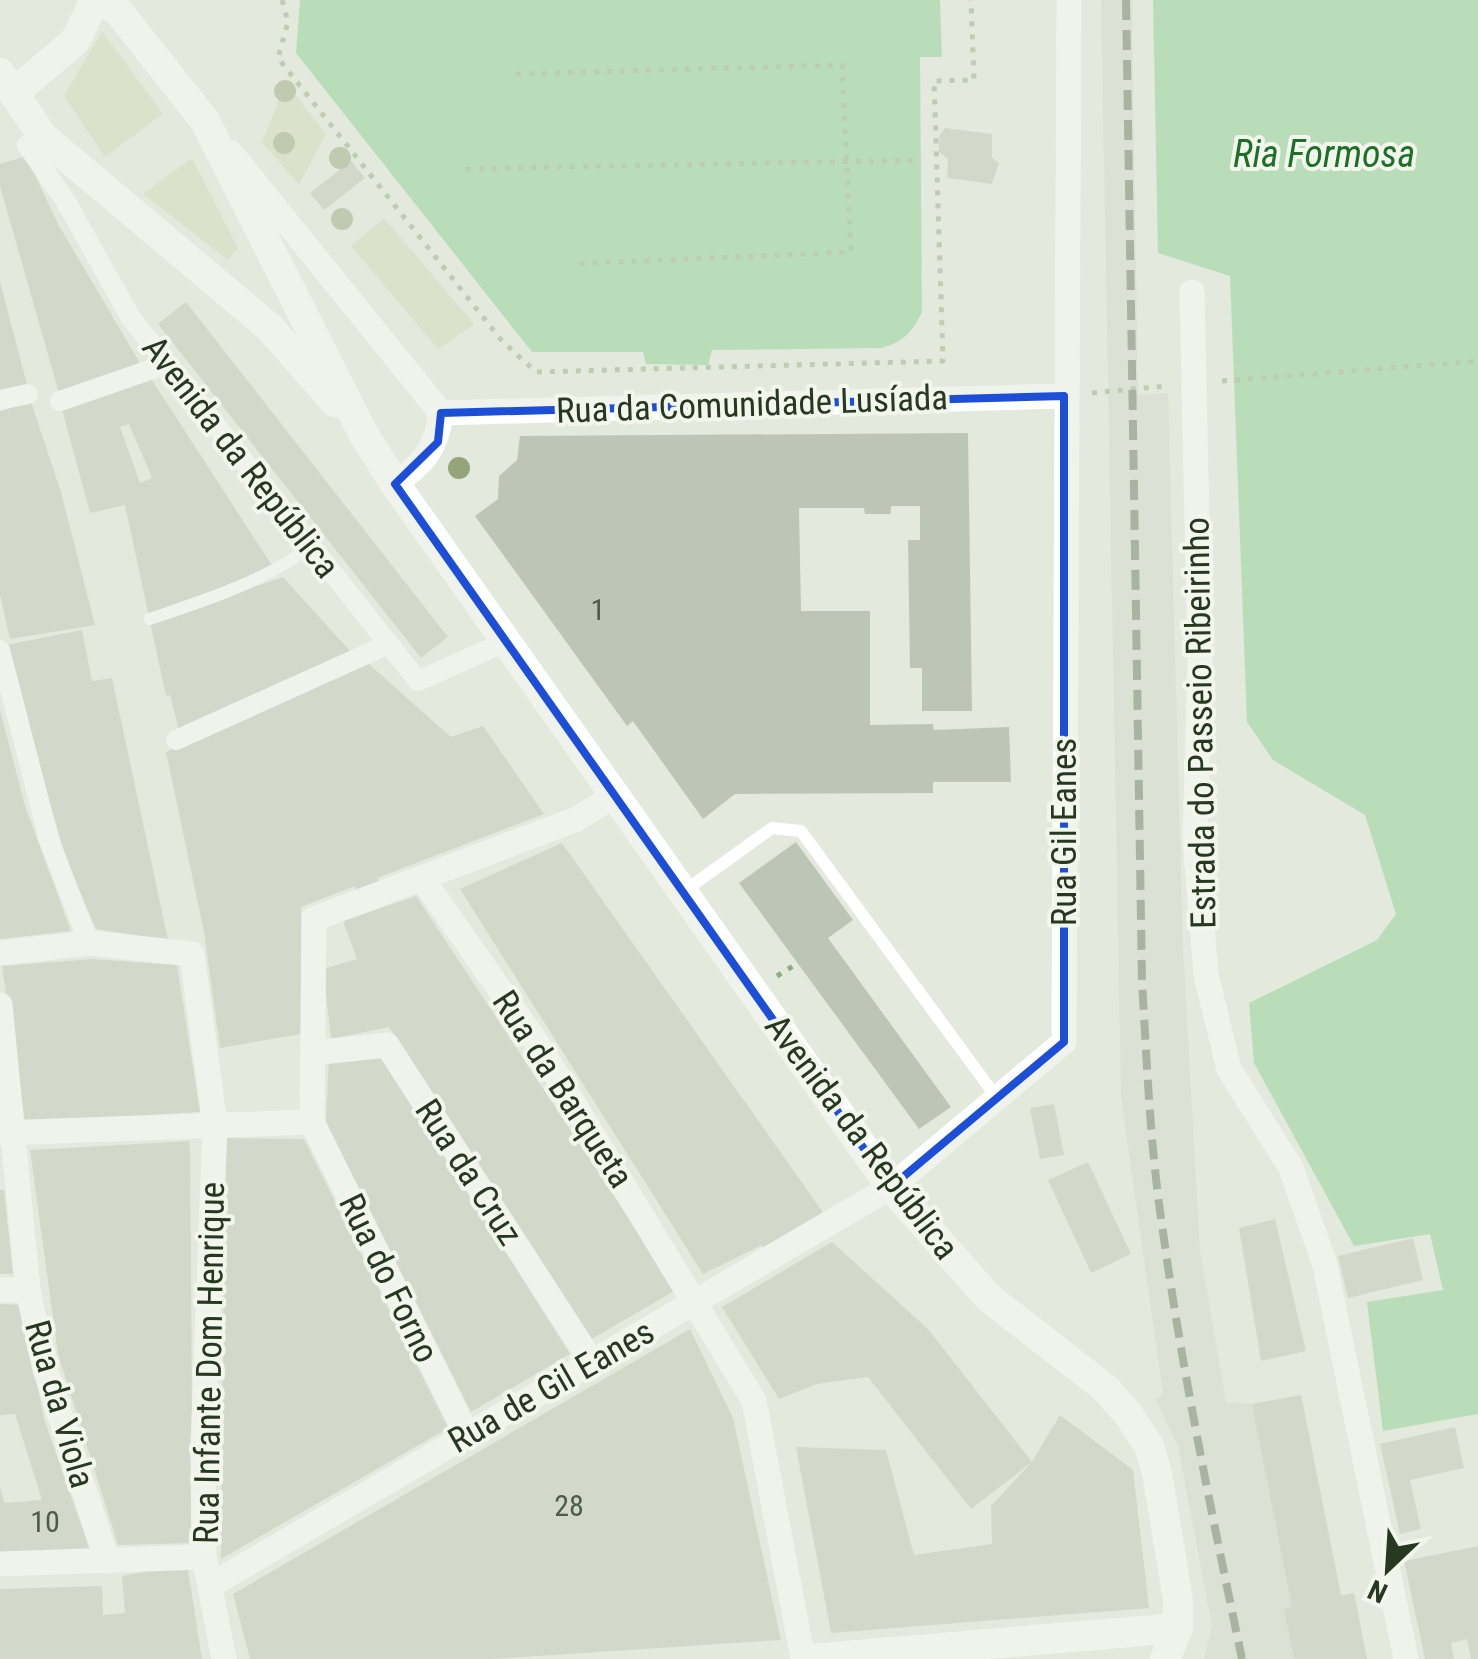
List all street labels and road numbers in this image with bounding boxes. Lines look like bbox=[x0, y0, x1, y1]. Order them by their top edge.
street label: Avenida da República bbox=[134, 328, 348, 586]
street label: Rua da Comunidade Lusíada bbox=[555, 377, 949, 432]
street label: Estrada do Passeio Ribeirinho bbox=[1176, 517, 1225, 929]
street label: Rua Gil Eanes bbox=[1044, 738, 1085, 926]
street label: Rua da Barqueta bbox=[484, 983, 641, 1195]
street label: Avenida da República bbox=[756, 1007, 967, 1268]
street label: Rua da Cruz bbox=[406, 1092, 531, 1253]
street label: Rua Infante Dom Henrique bbox=[186, 1182, 233, 1544]
street label: Rua do Forno bbox=[330, 1187, 447, 1369]
street label: Rua de Gil Eanes bbox=[441, 1311, 661, 1462]
street label: Rua da Viola bbox=[16, 1316, 103, 1493]

